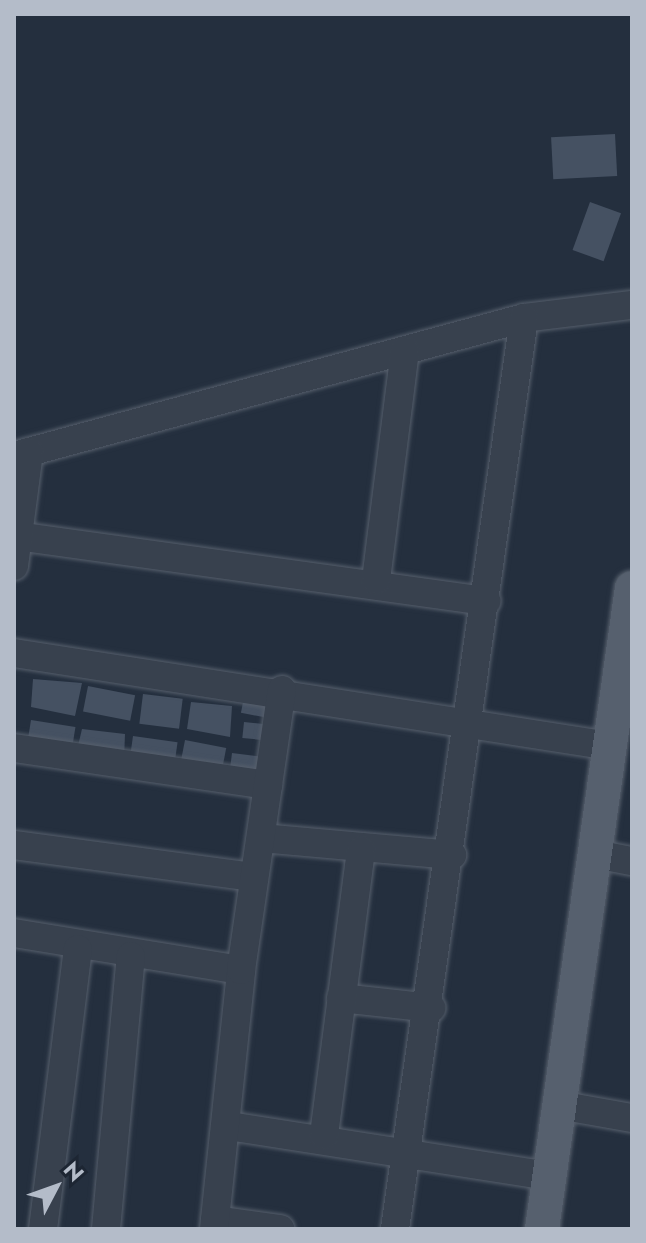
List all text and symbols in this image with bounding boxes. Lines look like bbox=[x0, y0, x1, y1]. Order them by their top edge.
north arrow bbox=[16, 1147, 96, 1227]
text: N bbox=[56, 1154, 92, 1188]

